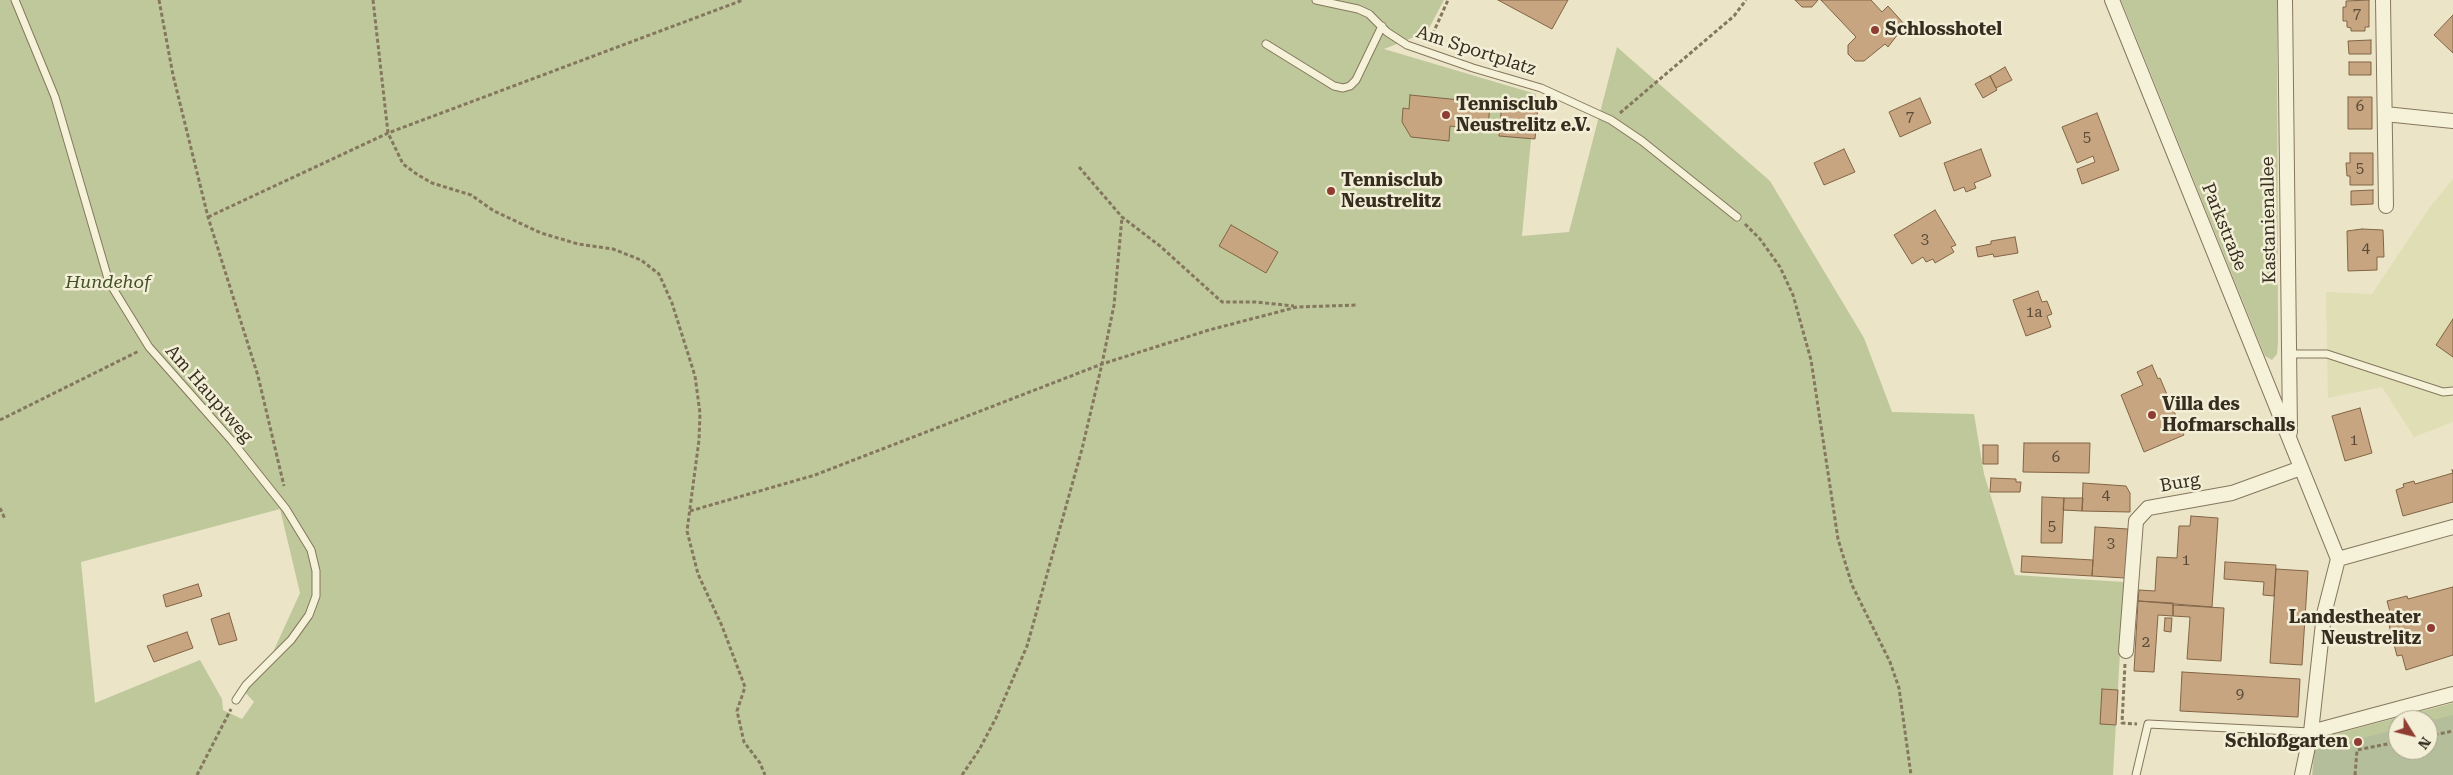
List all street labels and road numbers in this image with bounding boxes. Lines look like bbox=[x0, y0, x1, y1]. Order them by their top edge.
street label: Am Sportplatz bbox=[1414, 22, 1538, 80]
street label: Kastanienallee bbox=[2257, 156, 2281, 284]
street label: Parkstraße bbox=[2197, 180, 2251, 274]
street label: Am Hauptweg bbox=[161, 341, 257, 447]
street label: Burg bbox=[2158, 469, 2202, 497]

